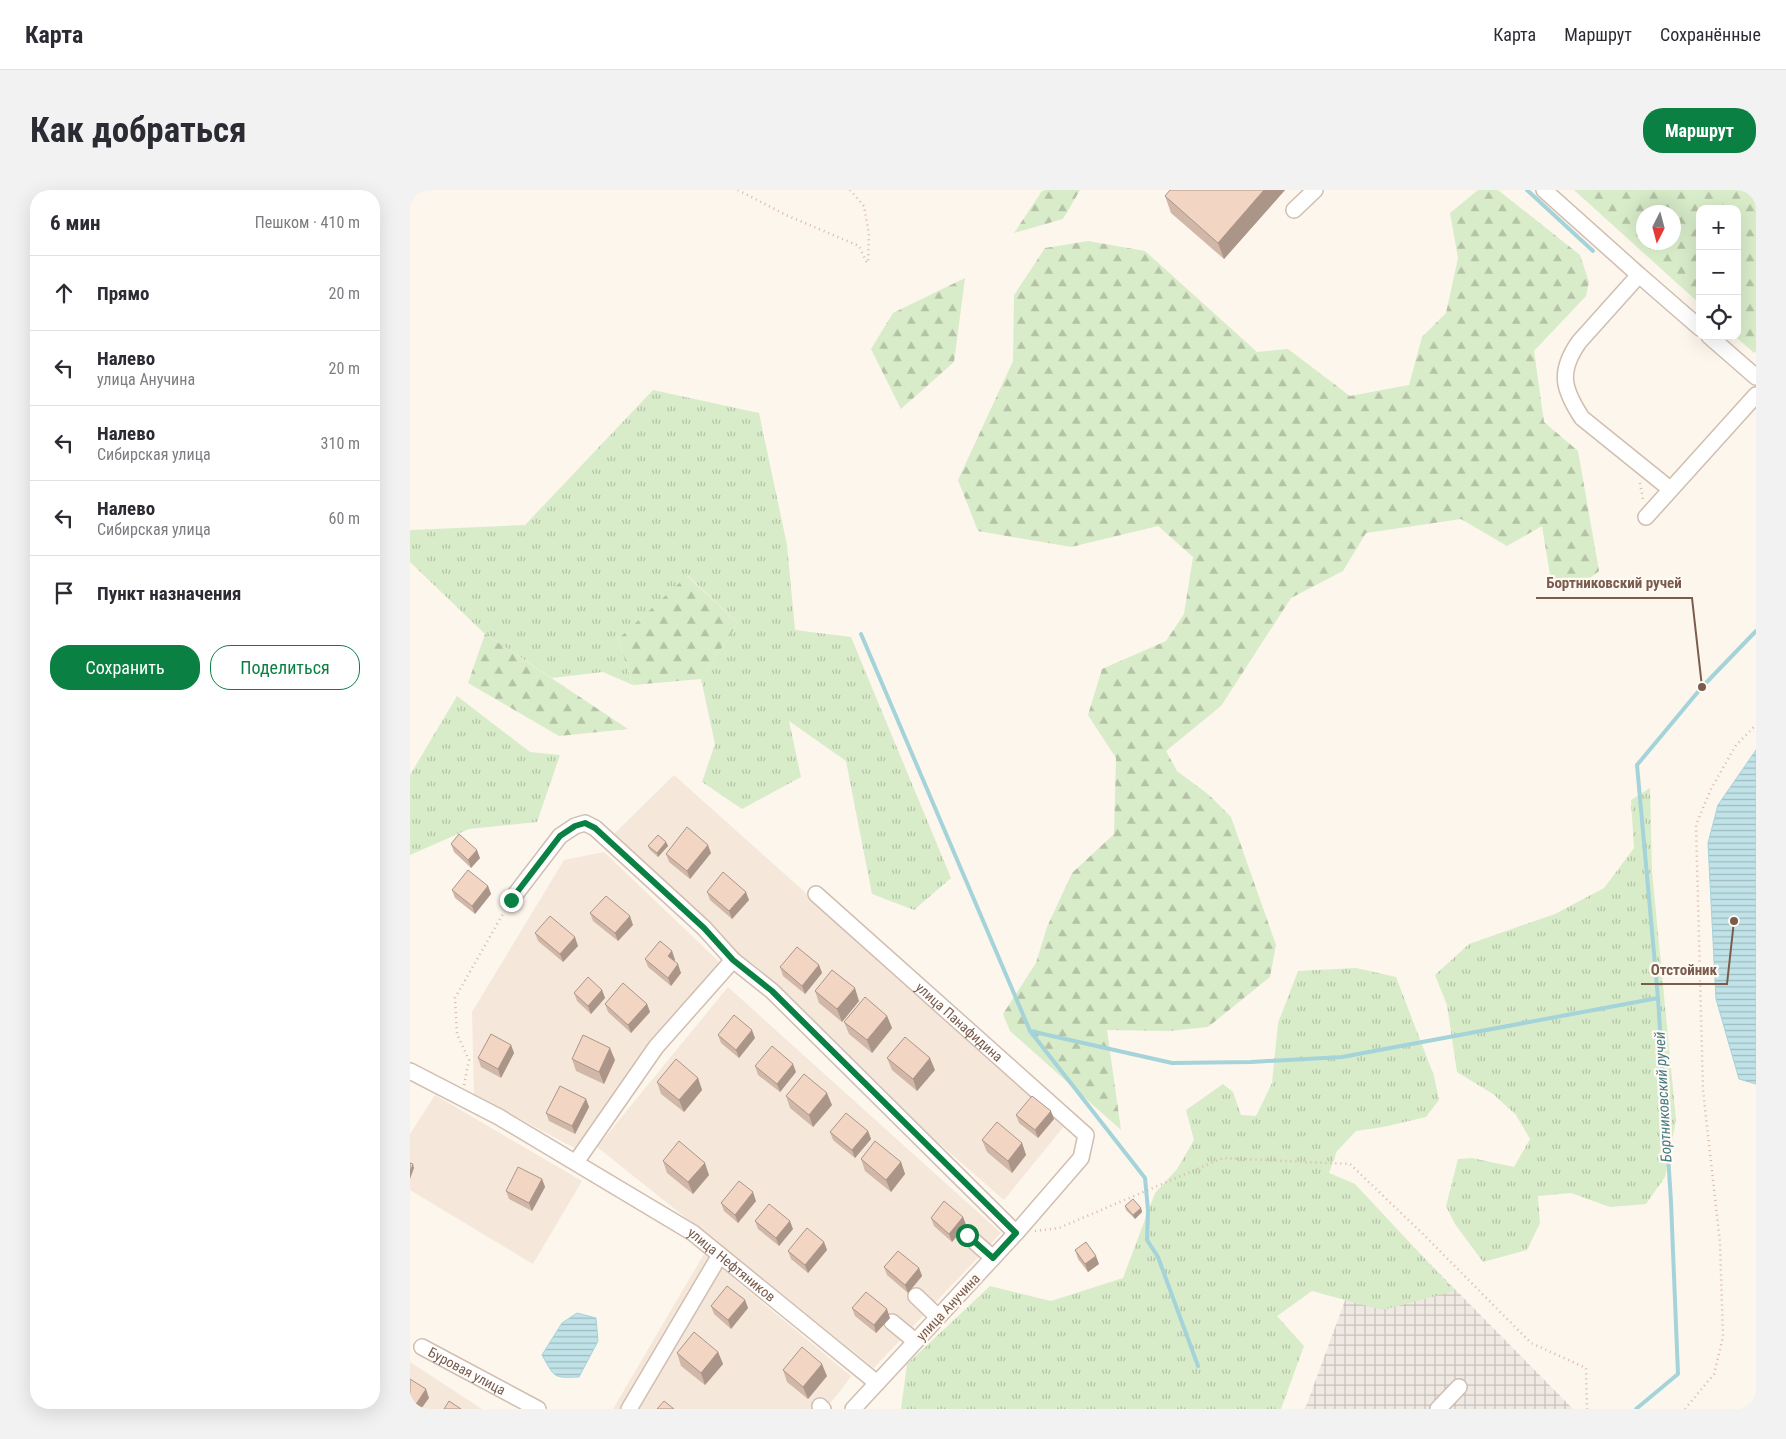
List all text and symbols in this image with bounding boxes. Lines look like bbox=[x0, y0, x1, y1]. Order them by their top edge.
text: Карта bbox=[25, 21, 83, 49]
text: Карта bbox=[1493, 24, 1536, 45]
text: Маршрут bbox=[1564, 24, 1632, 45]
text: Сохранённые bbox=[1660, 24, 1761, 45]
button: Маршрут bbox=[1643, 108, 1756, 153]
text: Как добраться bbox=[30, 110, 246, 151]
north arrow bbox=[1636, 205, 1681, 250]
map controls bbox=[1696, 205, 1741, 340]
button: + bbox=[1696, 205, 1741, 250]
text: 6 мин bbox=[50, 211, 100, 235]
text: Пешком · 410 m bbox=[255, 213, 360, 232]
button: − bbox=[1696, 250, 1741, 295]
icon: ahead bbox=[50, 279, 78, 307]
text: Прямо bbox=[97, 282, 150, 305]
text: 20 m bbox=[328, 284, 360, 303]
button: locate bbox=[1696, 295, 1741, 340]
text: Налево bbox=[97, 347, 155, 370]
icon: left bbox=[50, 354, 78, 382]
text: 20 m bbox=[328, 359, 360, 378]
text: улица Анучина bbox=[97, 370, 195, 389]
text: Налево bbox=[97, 422, 155, 445]
icon: left bbox=[50, 429, 78, 457]
text: 310 m bbox=[321, 434, 360, 453]
text: Сибирская улица bbox=[97, 445, 211, 464]
text: Налево bbox=[97, 497, 155, 520]
icon: left bbox=[50, 504, 78, 532]
text: 60 m bbox=[328, 509, 360, 528]
text: Сибирская улица bbox=[97, 520, 211, 539]
callout: Бортниковский ручей bbox=[1536, 568, 1692, 598]
text: Бортниковский ручей bbox=[1546, 574, 1682, 592]
icon: arrive bbox=[50, 579, 78, 607]
text: Пункт назначения bbox=[97, 582, 241, 605]
button: Сохранить bbox=[50, 645, 200, 690]
button: Поделиться bbox=[210, 645, 360, 690]
route end bbox=[500, 889, 523, 912]
callout: Отстойник bbox=[1641, 954, 1727, 984]
text: Отстойник bbox=[1651, 961, 1718, 979]
street label: улица Панафидина bbox=[913, 979, 1006, 1065]
water label: Бортниковский ручей bbox=[1651, 1031, 1675, 1163]
street label: улица Нефтяников bbox=[685, 1224, 779, 1305]
route start bbox=[956, 1224, 979, 1247]
street label: улица Анучина bbox=[913, 1270, 983, 1344]
street label: Буровая улица bbox=[426, 1344, 508, 1398]

